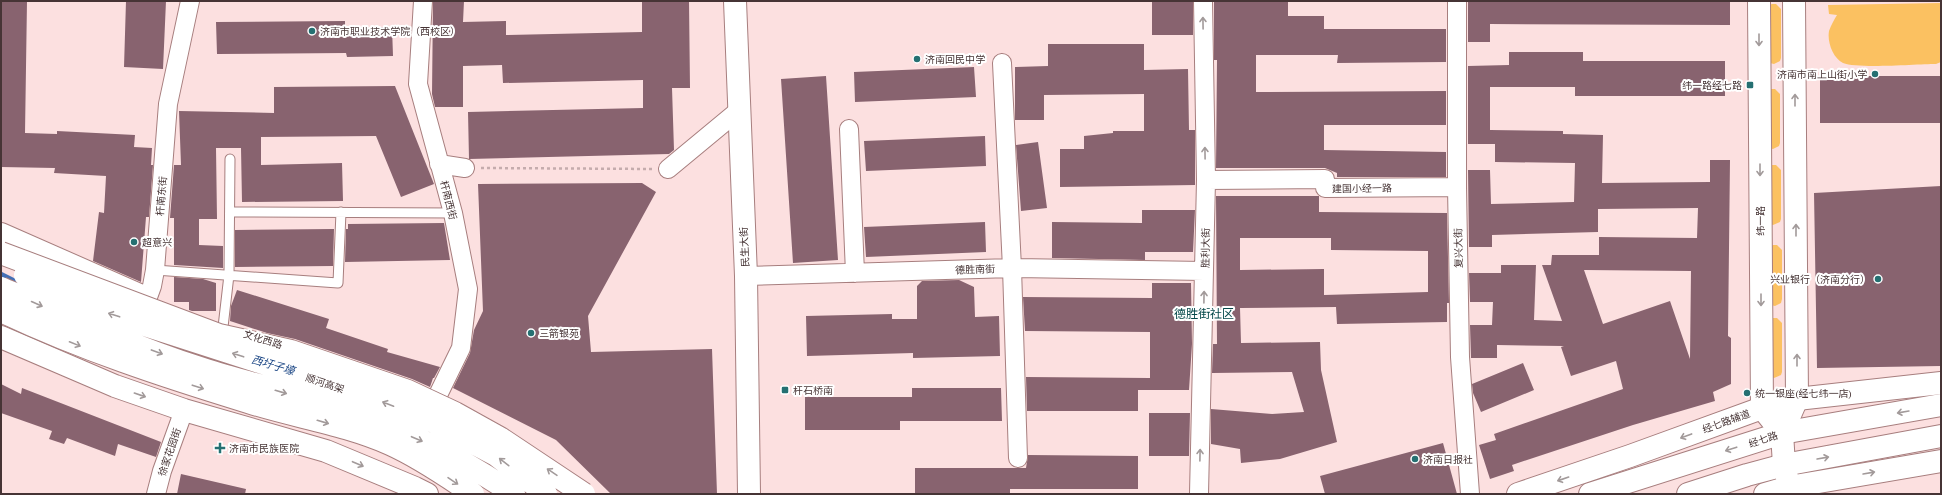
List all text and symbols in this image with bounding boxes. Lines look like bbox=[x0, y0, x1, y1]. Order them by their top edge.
one-way arrow bbox=[1199, 17, 1207, 30]
marker: 济南市职业技术学院（西校区） bbox=[307, 26, 317, 36]
place label: 济南市职业技术学院（西校区） bbox=[320, 26, 460, 37]
one-way arrow bbox=[1755, 33, 1763, 46]
marker: 济南回民中学 bbox=[912, 54, 922, 64]
place label: 济南回民中学 bbox=[925, 54, 985, 65]
place label: 济南市南上山街小学 bbox=[1777, 69, 1867, 80]
marker: 济南市南上山街小学 bbox=[1870, 69, 1880, 79]
place label: 纬一路经七路 bbox=[1682, 80, 1742, 91]
marker: 纬一路经七路 bbox=[1745, 80, 1755, 90]
one-way arrow bbox=[1791, 94, 1799, 107]
one-way arrow bbox=[1201, 147, 1209, 160]
one-way arrow bbox=[1756, 163, 1764, 176]
street label: 杆南东街 bbox=[154, 176, 169, 216]
street label: 杆南西街 bbox=[438, 179, 459, 221]
street label: 建国小经一路 bbox=[1332, 182, 1392, 195]
street label: 纬一路 bbox=[1755, 206, 1766, 236]
one-way arrow bbox=[1792, 224, 1800, 237]
street label: 民生大街 bbox=[738, 227, 751, 267]
street label: 胜利大街 bbox=[1200, 228, 1211, 268]
street label: 复兴大街 bbox=[1453, 228, 1464, 268]
marker: 超意兴 bbox=[129, 237, 139, 247]
place label: 超意兴 bbox=[142, 237, 172, 248]
street label: 德胜南街 bbox=[955, 263, 995, 276]
place label: 兴业银行（济南分行） bbox=[1770, 274, 1870, 285]
marker: 兴业银行（济南分行） bbox=[1873, 274, 1883, 284]
one-way arrow bbox=[1200, 291, 1208, 304]
one-way arrow bbox=[1757, 293, 1765, 306]
one-way arrow bbox=[30, 301, 42, 308]
district label: 德胜街社区 bbox=[1174, 307, 1234, 321]
one-way arrow bbox=[108, 311, 121, 318]
street label: 文化西路 bbox=[242, 328, 284, 351]
marker: 三箭银苑 bbox=[526, 328, 536, 338]
place label: 三箭银苑 bbox=[539, 328, 579, 339]
one-way arrow bbox=[68, 341, 80, 348]
one-way arrow bbox=[151, 349, 163, 357]
one-way arrow bbox=[232, 351, 245, 358]
water label: 西圩子壕 bbox=[250, 353, 298, 377]
one-way arrow bbox=[1793, 354, 1801, 367]
street label: 顺河高架 bbox=[304, 372, 346, 395]
one-way arrow bbox=[191, 383, 203, 391]
marker: 杆石桥南 bbox=[780, 385, 790, 395]
place label: 杆石桥南 bbox=[793, 385, 833, 396]
one-way arrow bbox=[274, 388, 287, 396]
marker: 统一银座(经七纬一店) bbox=[1742, 388, 1752, 398]
place label: 统一银座(经七纬一店) bbox=[1755, 388, 1852, 400]
one-way arrow bbox=[134, 391, 146, 399]
one-way arrow bbox=[382, 400, 394, 408]
street label: 经七路辅道 bbox=[1701, 408, 1752, 435]
one-way arrow bbox=[1896, 408, 1909, 416]
one-way arrow bbox=[316, 419, 329, 426]
street label: 徐家花园街 bbox=[156, 427, 183, 478]
street label: 经七路 bbox=[1747, 430, 1779, 449]
one-way arrow bbox=[1679, 433, 1692, 440]
one-way arrow bbox=[410, 435, 422, 443]
marker: 济南市民族医院 bbox=[214, 442, 226, 454]
place label: 济南市民族医院 bbox=[229, 443, 299, 454]
one-way arrow bbox=[1725, 446, 1738, 453]
one-way arrow bbox=[1196, 449, 1204, 462]
one-way arrow bbox=[1816, 453, 1829, 461]
marker: 济南日报社 bbox=[1410, 454, 1420, 464]
place label: 济南日报社 bbox=[1423, 454, 1473, 465]
one-way arrow bbox=[499, 457, 510, 466]
one-way arrow bbox=[351, 460, 363, 468]
one-way arrow bbox=[547, 468, 558, 476]
one-way arrow bbox=[1862, 469, 1875, 477]
one-way arrow bbox=[1557, 476, 1570, 483]
one-way arrow bbox=[447, 477, 458, 485]

